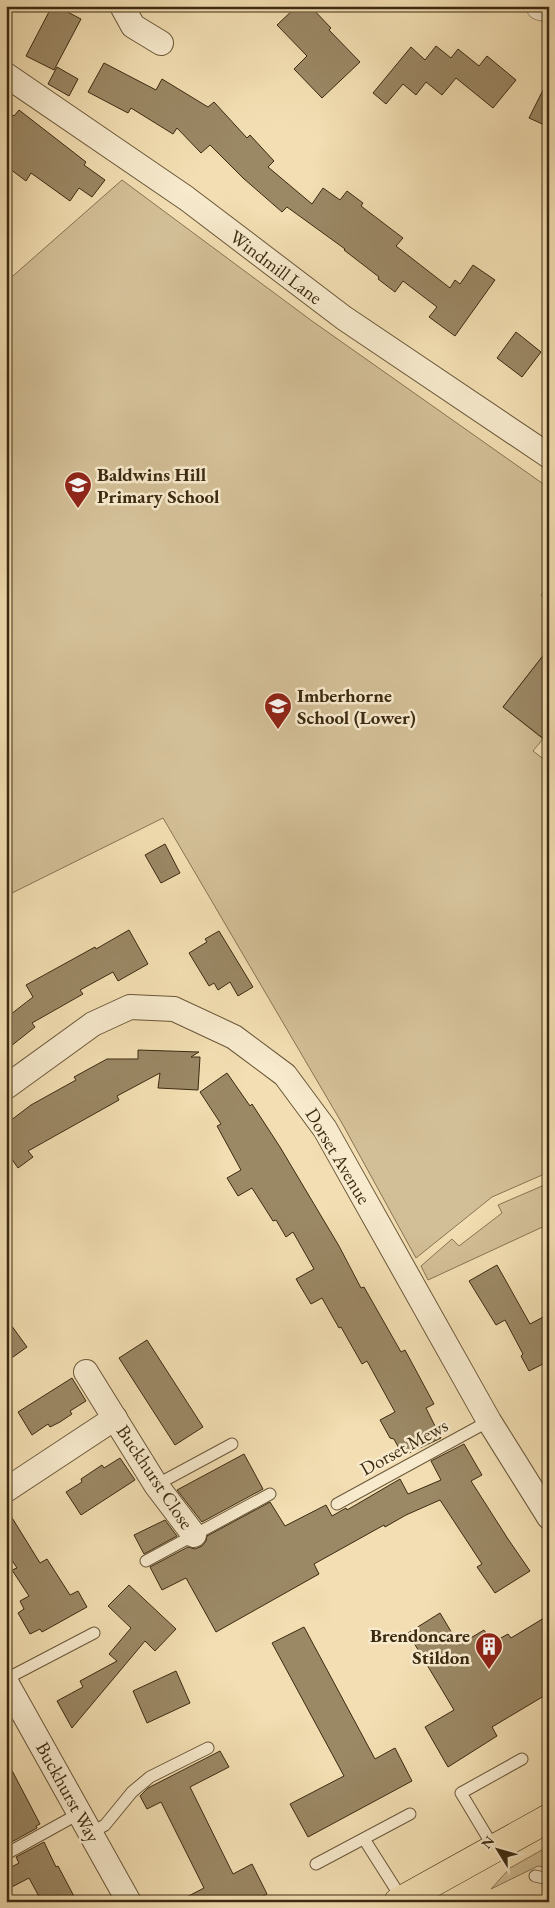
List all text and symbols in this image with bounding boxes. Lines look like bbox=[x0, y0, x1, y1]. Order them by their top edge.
street label: Windmill Lane bbox=[225, 224, 327, 310]
place label: Baldwins Hill Primary School bbox=[97, 462, 220, 509]
school or university icon: Baldwins Hill Primary School bbox=[63, 470, 93, 509]
place label: Imberhorne School (Lower) bbox=[297, 683, 416, 730]
school or university icon: Imberhorne School (Lower) bbox=[263, 691, 293, 730]
street label: Dorset Avenue bbox=[299, 1103, 377, 1209]
street label: Dorset Mews bbox=[356, 1413, 452, 1481]
street label: Buckhurst Close bbox=[111, 1420, 199, 1534]
place label: Brendoncare Stildon bbox=[370, 1623, 470, 1670]
building icon: Brendoncare Stildon bbox=[474, 1631, 504, 1670]
street label: Buckhurst Way bbox=[30, 1737, 106, 1847]
north arrow bbox=[472, 1826, 522, 1876]
text: N bbox=[477, 1832, 499, 1852]

